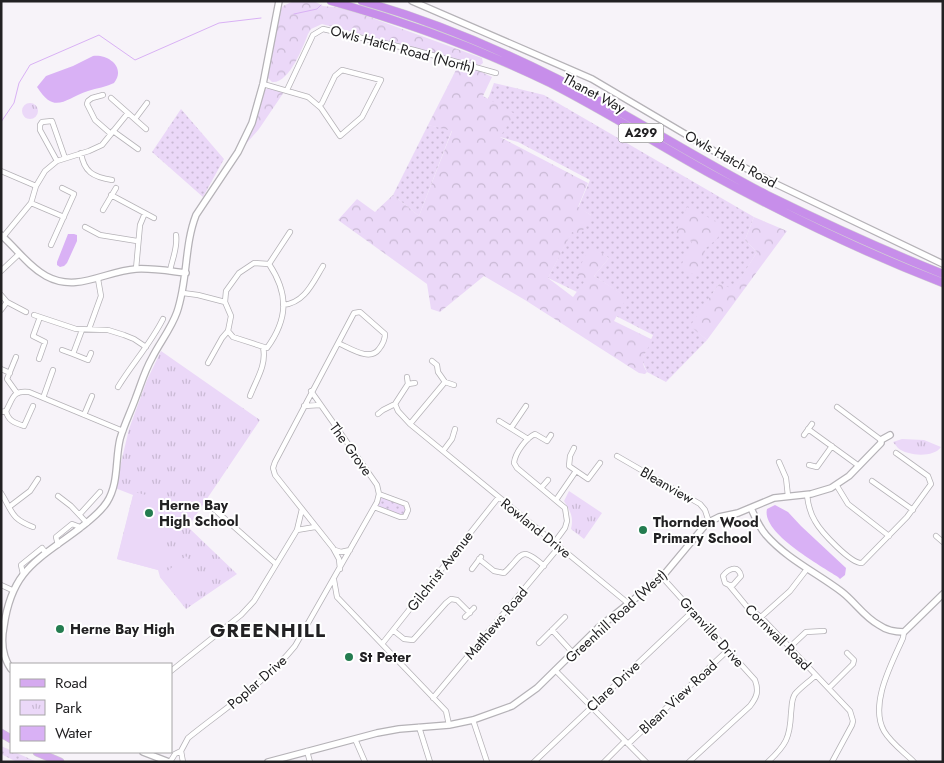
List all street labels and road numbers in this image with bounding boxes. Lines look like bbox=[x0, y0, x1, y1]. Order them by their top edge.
street label: Owls Hatch Road (North) bbox=[328, 20, 478, 78]
street label: Thanet Way bbox=[559, 68, 629, 118]
road number: A299 bbox=[618, 124, 664, 142]
street label: Owls Hatch Road bbox=[681, 125, 781, 193]
street label: The Grove bbox=[325, 418, 377, 480]
street label: Bleanview bbox=[637, 462, 698, 509]
street label: Rowland Drive bbox=[497, 493, 575, 563]
street label: Gilchrist Avenue bbox=[402, 527, 478, 615]
street label: Greenhill Road (West) bbox=[561, 565, 671, 667]
street label: Matthews Road bbox=[460, 583, 532, 663]
street label: Granville Drive bbox=[675, 592, 749, 672]
street label: Cornwall Road bbox=[740, 599, 816, 675]
street label: Poplar Drive bbox=[223, 651, 291, 713]
street label: Blean View Road bbox=[634, 655, 722, 739]
street label: Clare Drive bbox=[582, 656, 644, 716]

